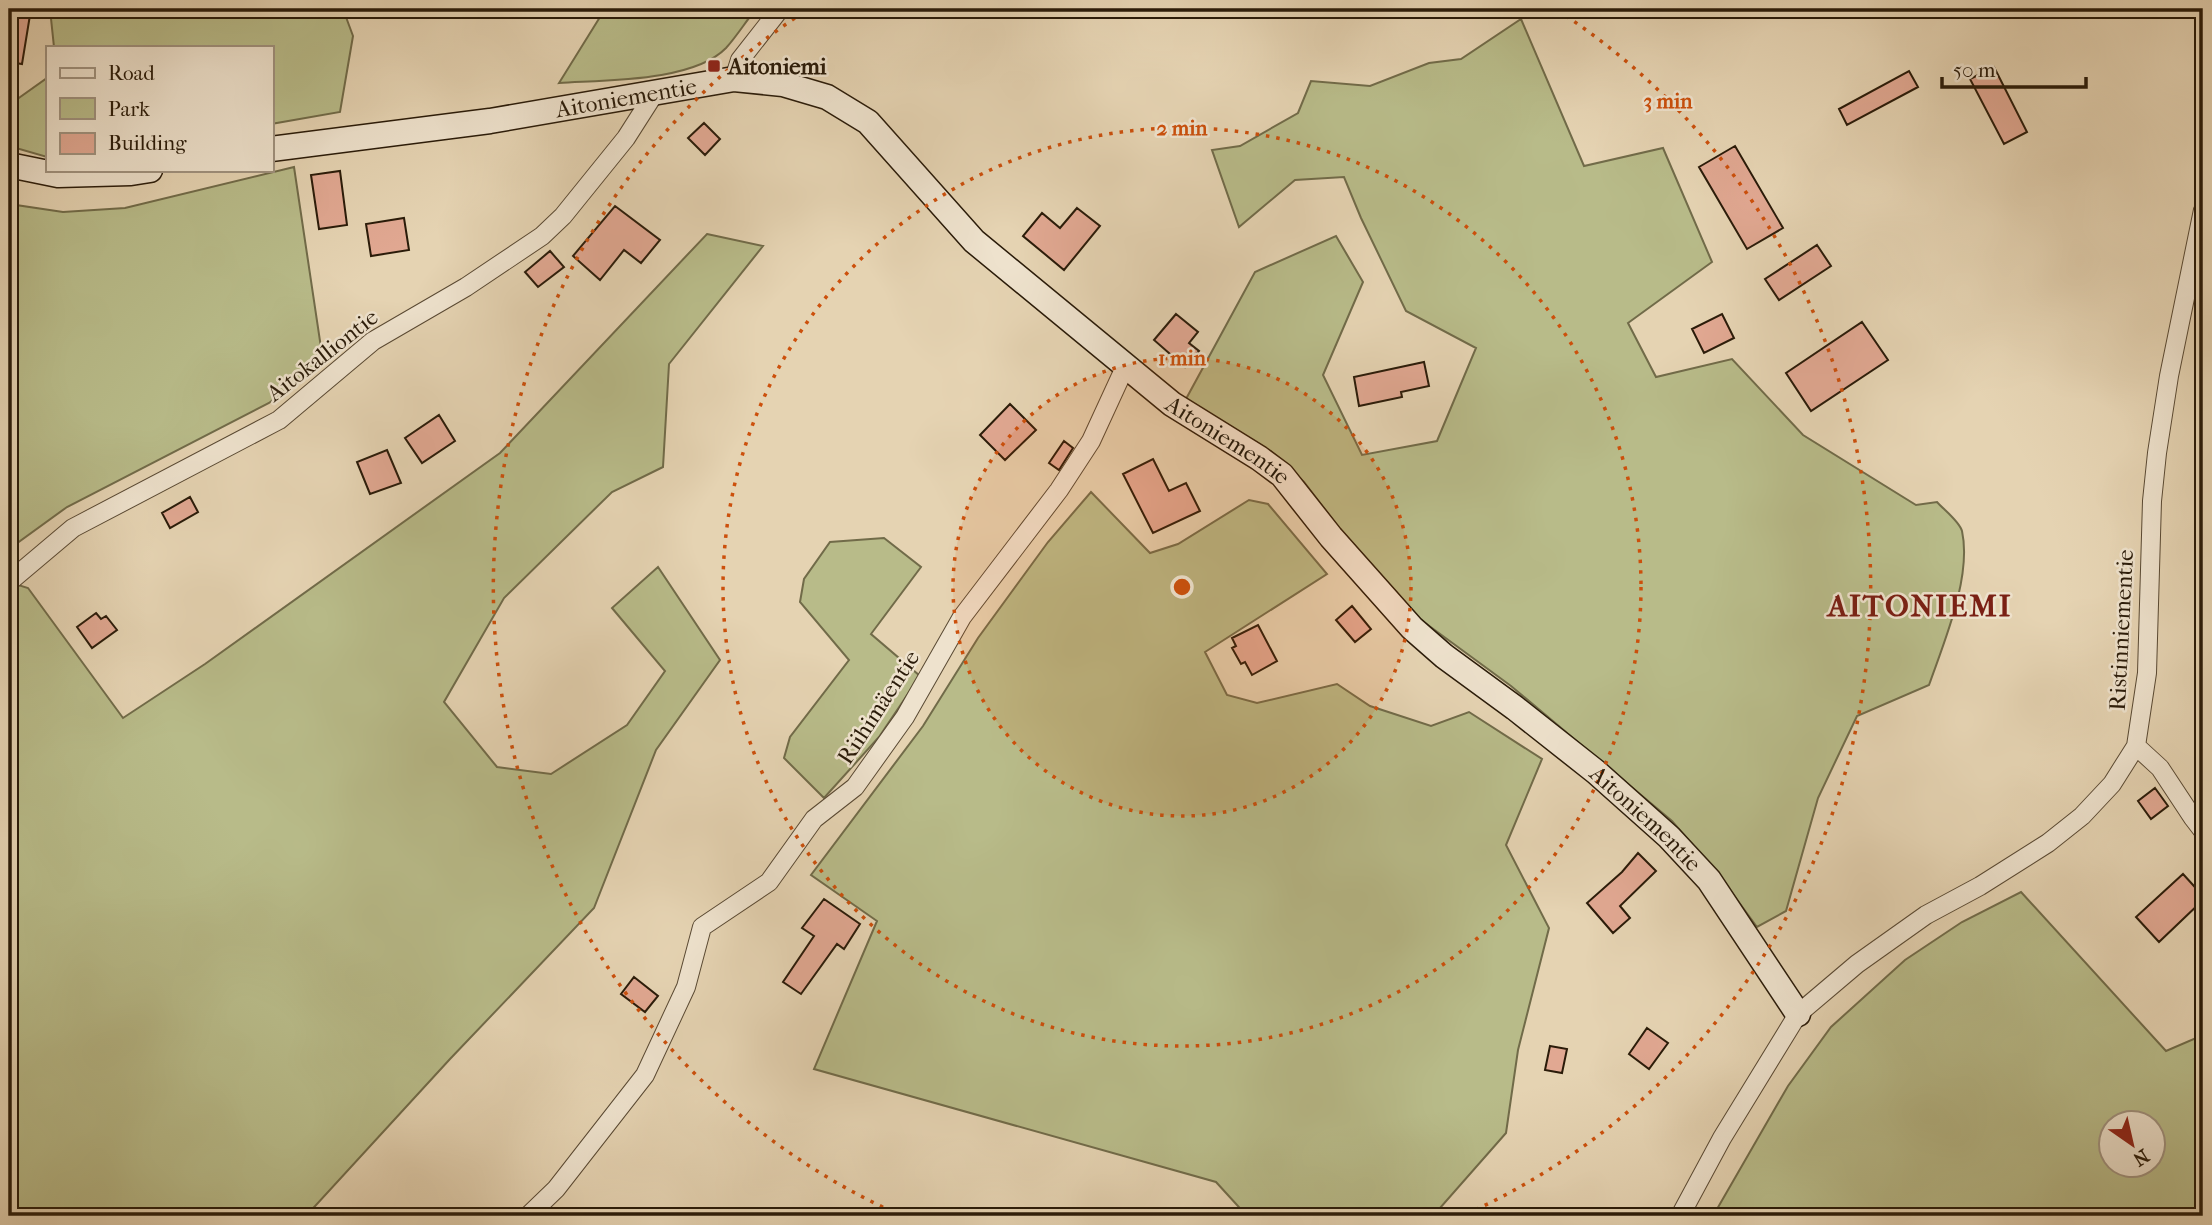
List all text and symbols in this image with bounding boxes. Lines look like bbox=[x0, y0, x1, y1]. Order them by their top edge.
legend bbox=[46, 46, 273, 172]
scale bar bbox=[1942, 46, 2086, 90]
place label: Aitoniemi bbox=[726, 53, 827, 80]
marker: Aitoniemi bbox=[706, 58, 722, 74]
text: 50 m bbox=[1953, 58, 1996, 82]
text: Road bbox=[108, 61, 155, 85]
street label: Aitoniementie bbox=[553, 73, 699, 124]
text: 3 min bbox=[1644, 89, 1693, 113]
text: Park bbox=[108, 97, 150, 121]
text: 2 min bbox=[1156, 116, 1208, 140]
text: Building bbox=[108, 131, 187, 155]
street label: Aitokalliontie bbox=[260, 304, 383, 408]
text: 1 min bbox=[1158, 346, 1207, 370]
street label: Aitoniementie bbox=[1160, 390, 1296, 489]
street label: Ristinniementie bbox=[2104, 549, 2139, 711]
centre of rings bbox=[1170, 575, 1194, 599]
district label: AITONIEMI bbox=[1826, 589, 2012, 624]
street label: Riihimäentie bbox=[832, 645, 925, 769]
street label: Aitoniementie bbox=[1584, 759, 1707, 877]
north arrow bbox=[2096, 1110, 2166, 1180]
text: N bbox=[2128, 1144, 2153, 1171]

